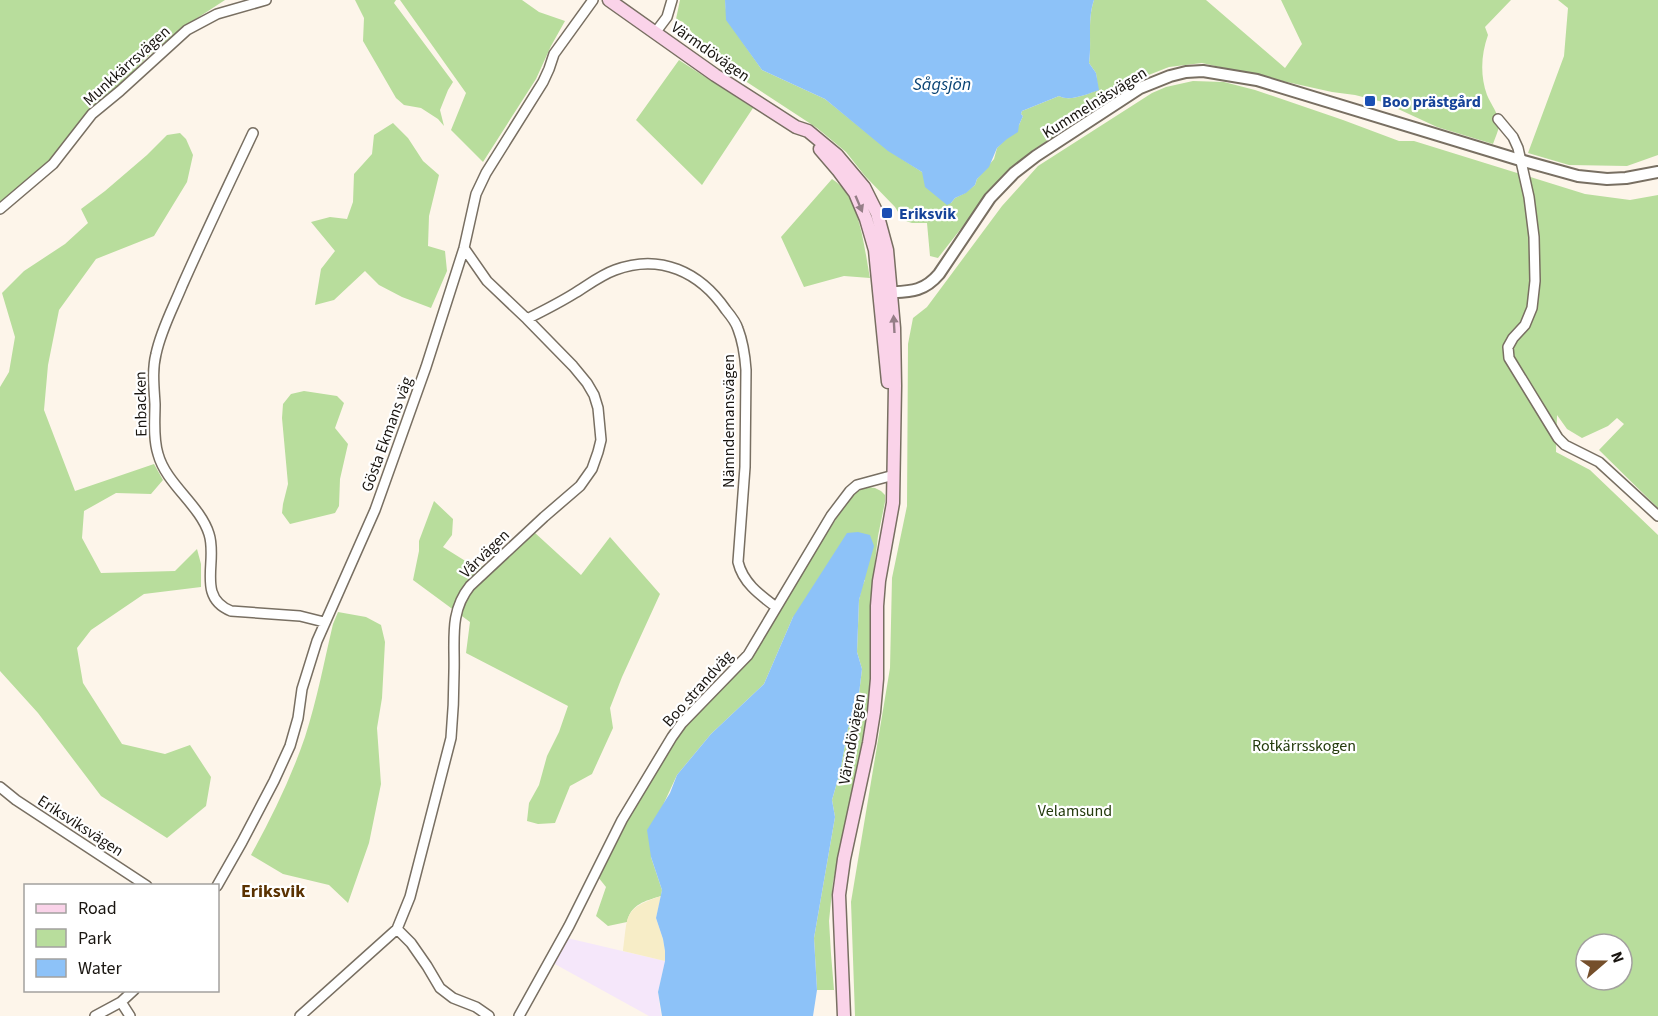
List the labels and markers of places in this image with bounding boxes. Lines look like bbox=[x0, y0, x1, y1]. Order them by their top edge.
place label: Boo prästgård bbox=[1382, 91, 1481, 113]
marker: Boo prästgård bbox=[1363, 94, 1377, 108]
place label: Eriksvik bbox=[899, 203, 956, 225]
marker: Eriksvik bbox=[880, 206, 894, 220]

